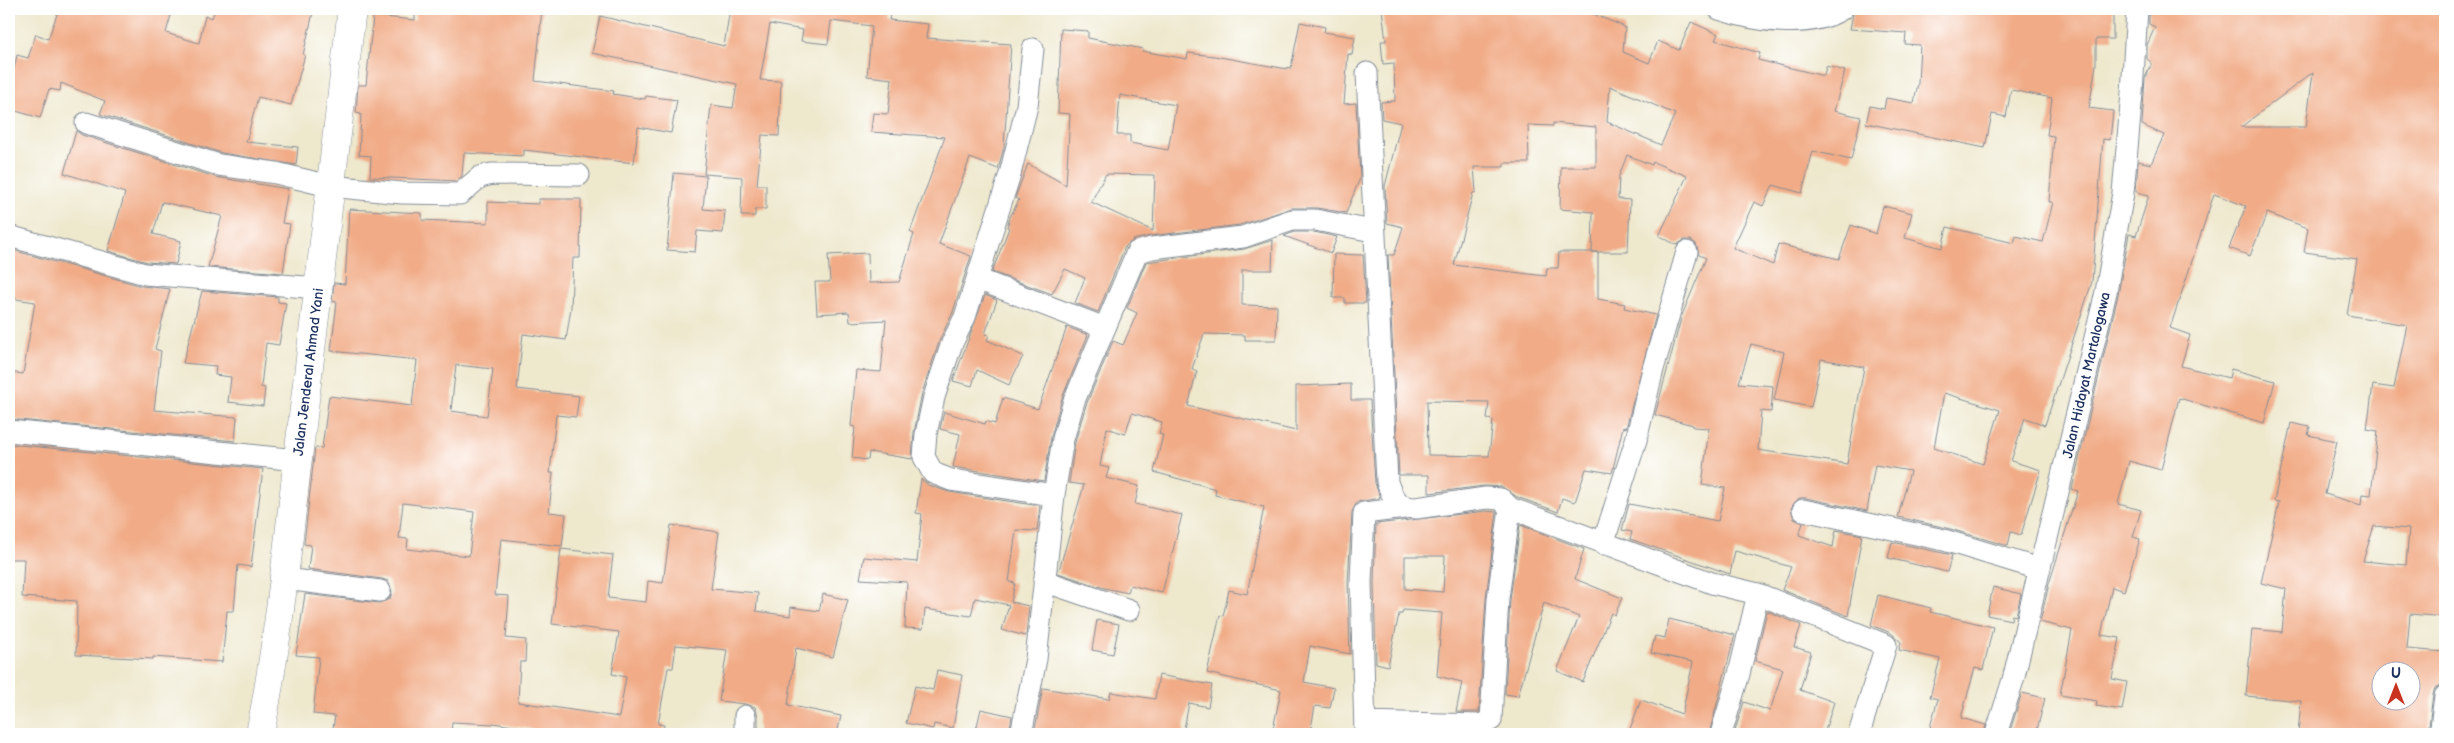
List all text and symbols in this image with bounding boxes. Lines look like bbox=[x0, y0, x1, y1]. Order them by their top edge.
street label: Jalan Jenderal Ahmad Yani bbox=[290, 287, 327, 457]
street label: Jalan Hidayat Martalogawa bbox=[2059, 290, 2114, 460]
north arrow bbox=[2372, 660, 2422, 710]
text: U bbox=[2391, 665, 2401, 682]

